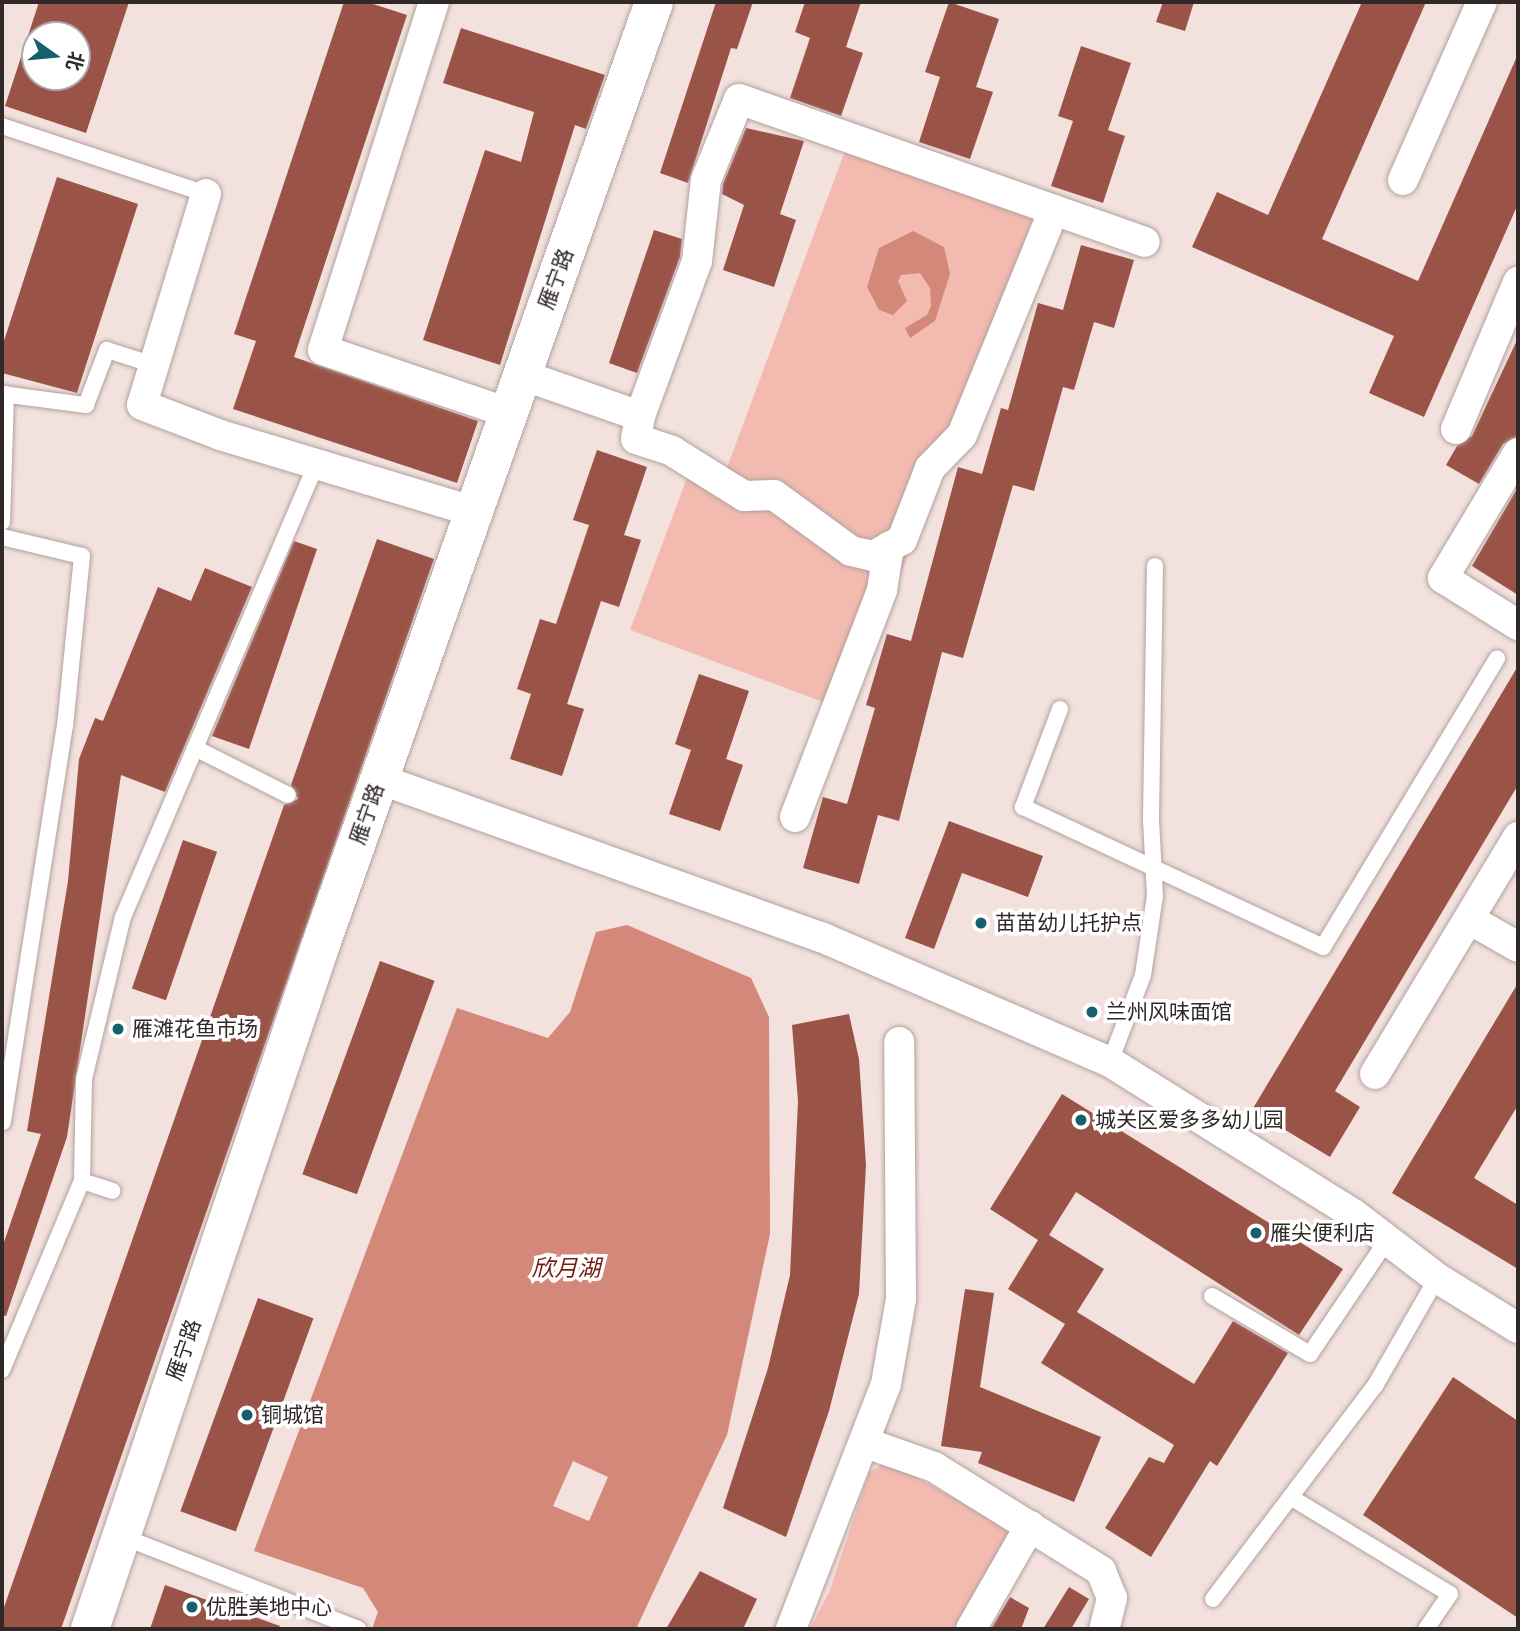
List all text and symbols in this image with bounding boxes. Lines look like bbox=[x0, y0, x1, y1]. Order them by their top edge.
north arrow bbox=[21, 21, 91, 91]
text: 北 bbox=[62, 49, 87, 73]
street label: 雁宁路 bbox=[533, 245, 579, 313]
street label: 雁宁路 bbox=[345, 780, 389, 848]
place label: 苗苗幼儿托护点 bbox=[995, 910, 1142, 936]
marker: 苗苗幼儿托护点 bbox=[973, 915, 989, 931]
place label: 兰州风味面馆 bbox=[1106, 999, 1232, 1025]
marker: 兰州风味面馆 bbox=[1084, 1004, 1100, 1020]
place label: 雁滩花鱼市场 bbox=[132, 1016, 258, 1042]
marker: 雁滩花鱼市场 bbox=[110, 1021, 126, 1037]
place label: 城关区爱多多幼儿园 bbox=[1095, 1107, 1284, 1133]
marker: 城关区爱多多幼儿园 bbox=[1073, 1112, 1089, 1128]
place label: 雁尖便利店 bbox=[1270, 1220, 1375, 1246]
marker: 雁尖便利店 bbox=[1248, 1225, 1264, 1241]
water label: 欣月湖 bbox=[532, 1254, 600, 1282]
street label: 雁宁路 bbox=[162, 1316, 206, 1384]
place label: 铜城馆 bbox=[261, 1402, 324, 1428]
marker: 铜城馆 bbox=[239, 1407, 255, 1423]
place label: 优胜美地中心 bbox=[206, 1594, 332, 1620]
marker: 优胜美地中心 bbox=[184, 1599, 200, 1615]

